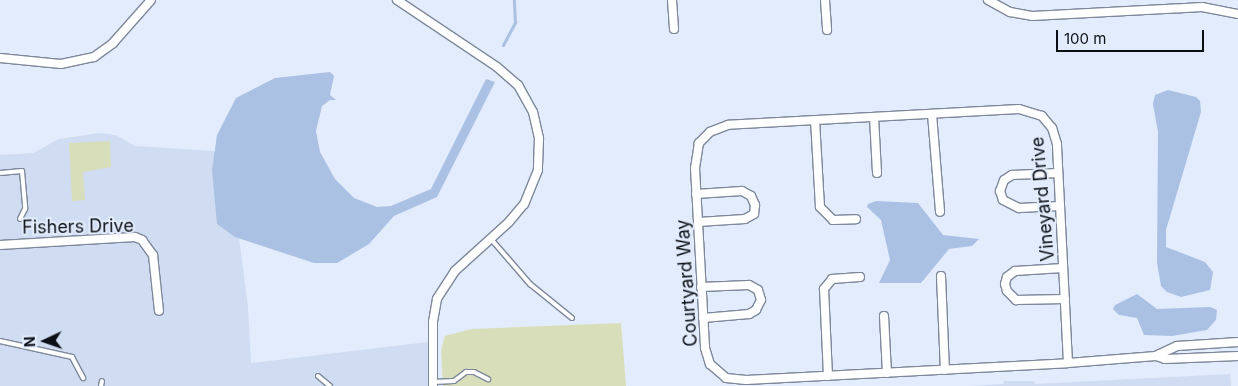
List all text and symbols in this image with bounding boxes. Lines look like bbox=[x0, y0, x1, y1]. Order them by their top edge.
scale bar bbox=[1058, 20, 1206, 52]
text: 100 m bbox=[1064, 29, 1106, 48]
street label: Vineyard Drive bbox=[1027, 136, 1059, 262]
street label: Fishers Drive bbox=[22, 215, 134, 239]
street label: Courtyard Way bbox=[672, 219, 702, 347]
north arrow bbox=[20, 316, 70, 366]
text: N bbox=[21, 336, 38, 348]

